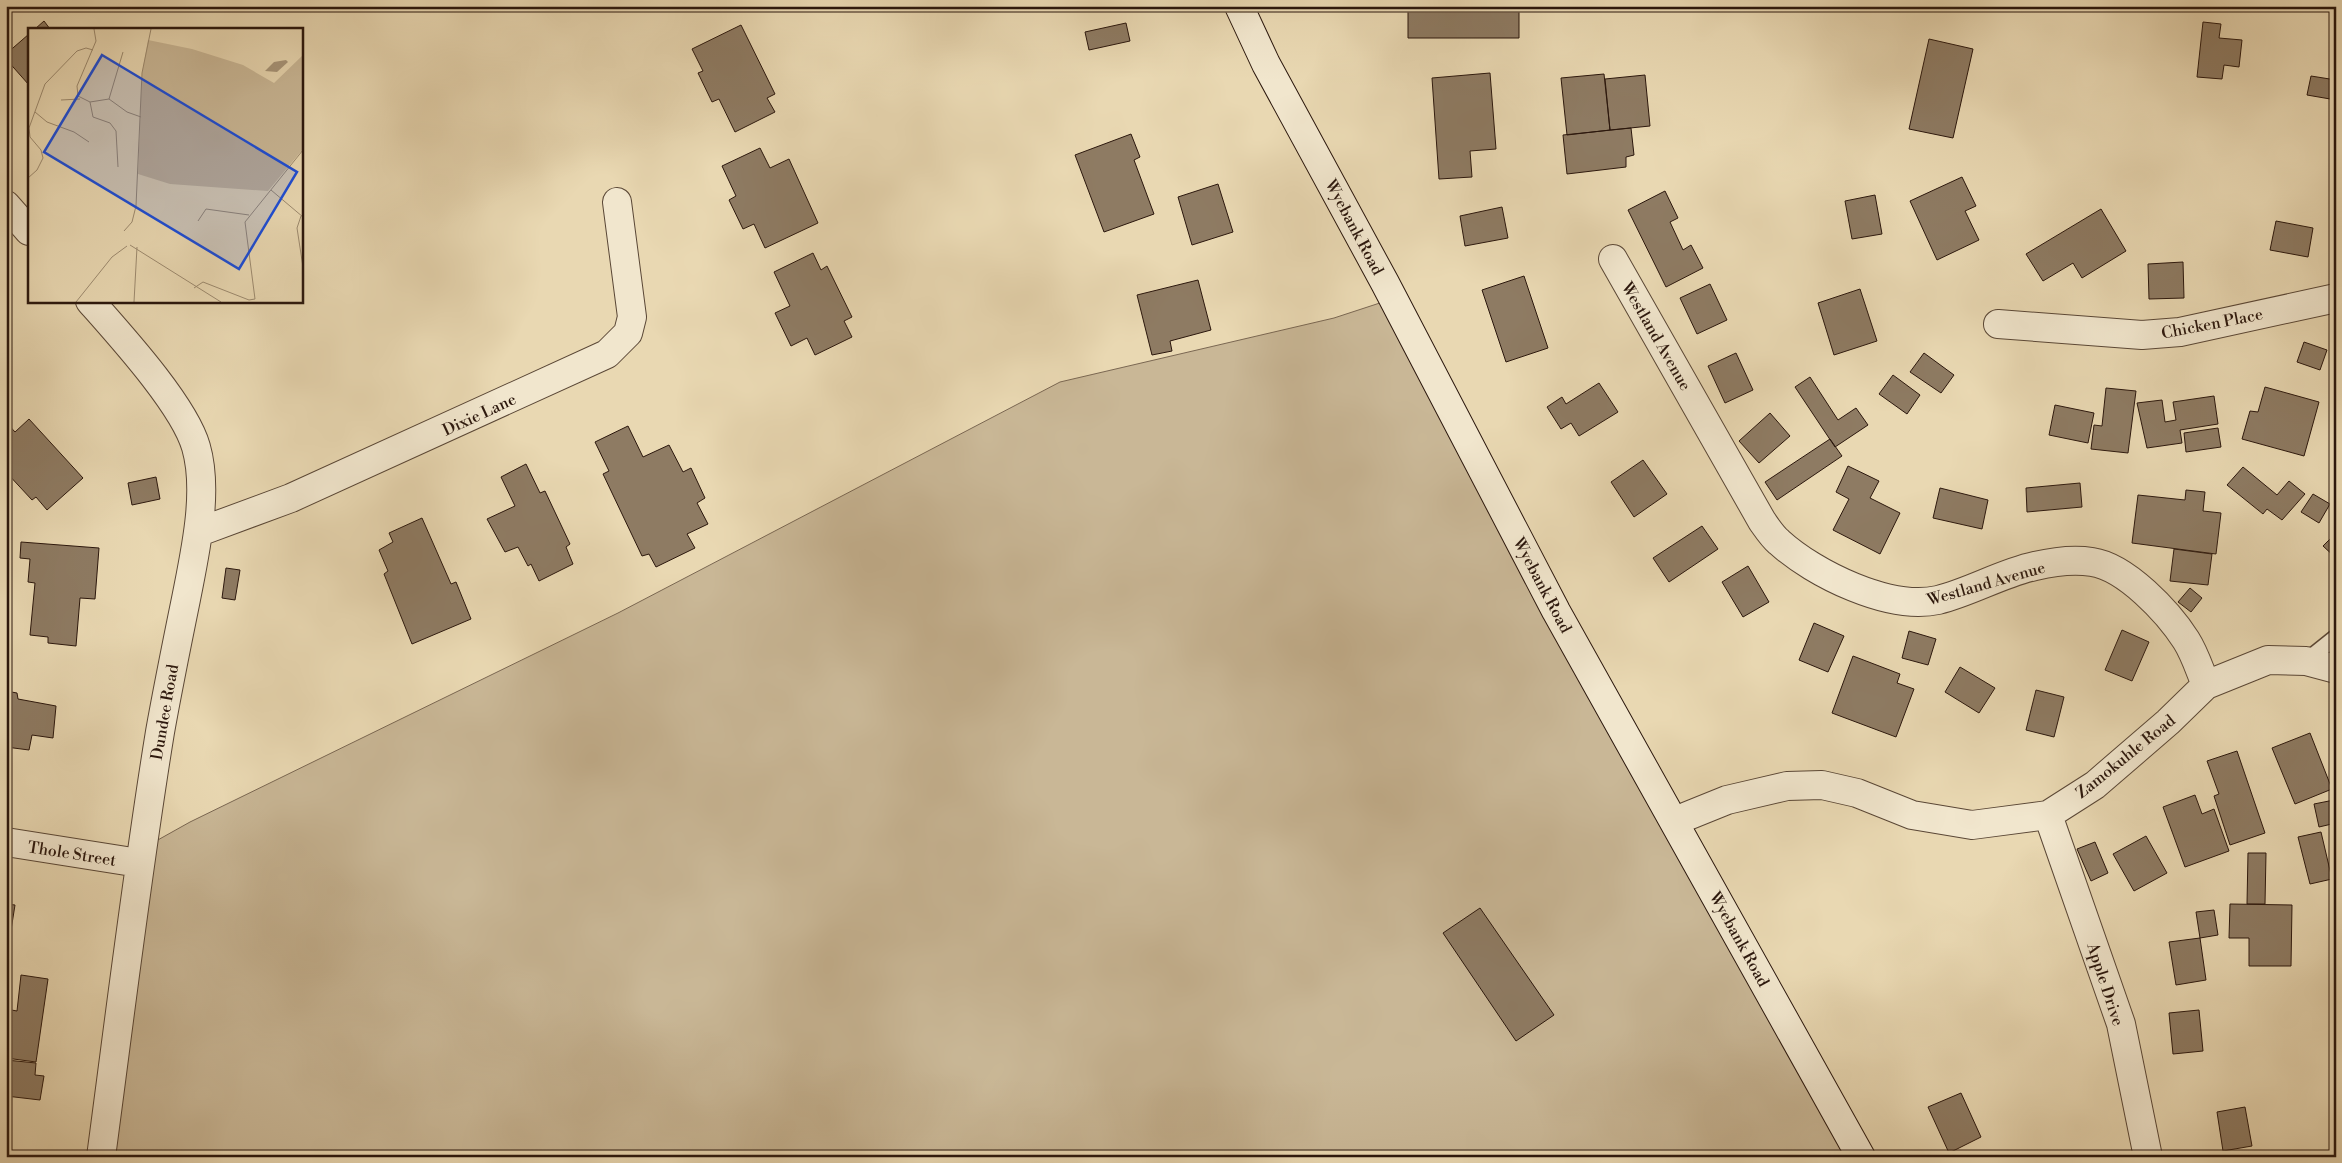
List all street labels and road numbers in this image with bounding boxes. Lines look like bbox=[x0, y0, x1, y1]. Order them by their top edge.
street label: Wyebank Road bbox=[1320, 175, 1388, 279]
street label: Westland Avenue bbox=[1616, 278, 1695, 394]
street label: Chicken Place bbox=[2160, 304, 2265, 344]
street label: Dixie Lane bbox=[439, 389, 519, 441]
street label: Wyebank Road bbox=[1508, 533, 1576, 637]
street label: Westland Avenue bbox=[1924, 558, 2048, 611]
street label: Dundee Road bbox=[147, 663, 183, 762]
street label: Zamokuhle Road bbox=[2072, 711, 2179, 803]
street label: Thole Street bbox=[26, 837, 118, 871]
street label: Wyebank Road bbox=[1704, 888, 1773, 990]
street label: Apple Drive bbox=[2082, 939, 2128, 1028]

